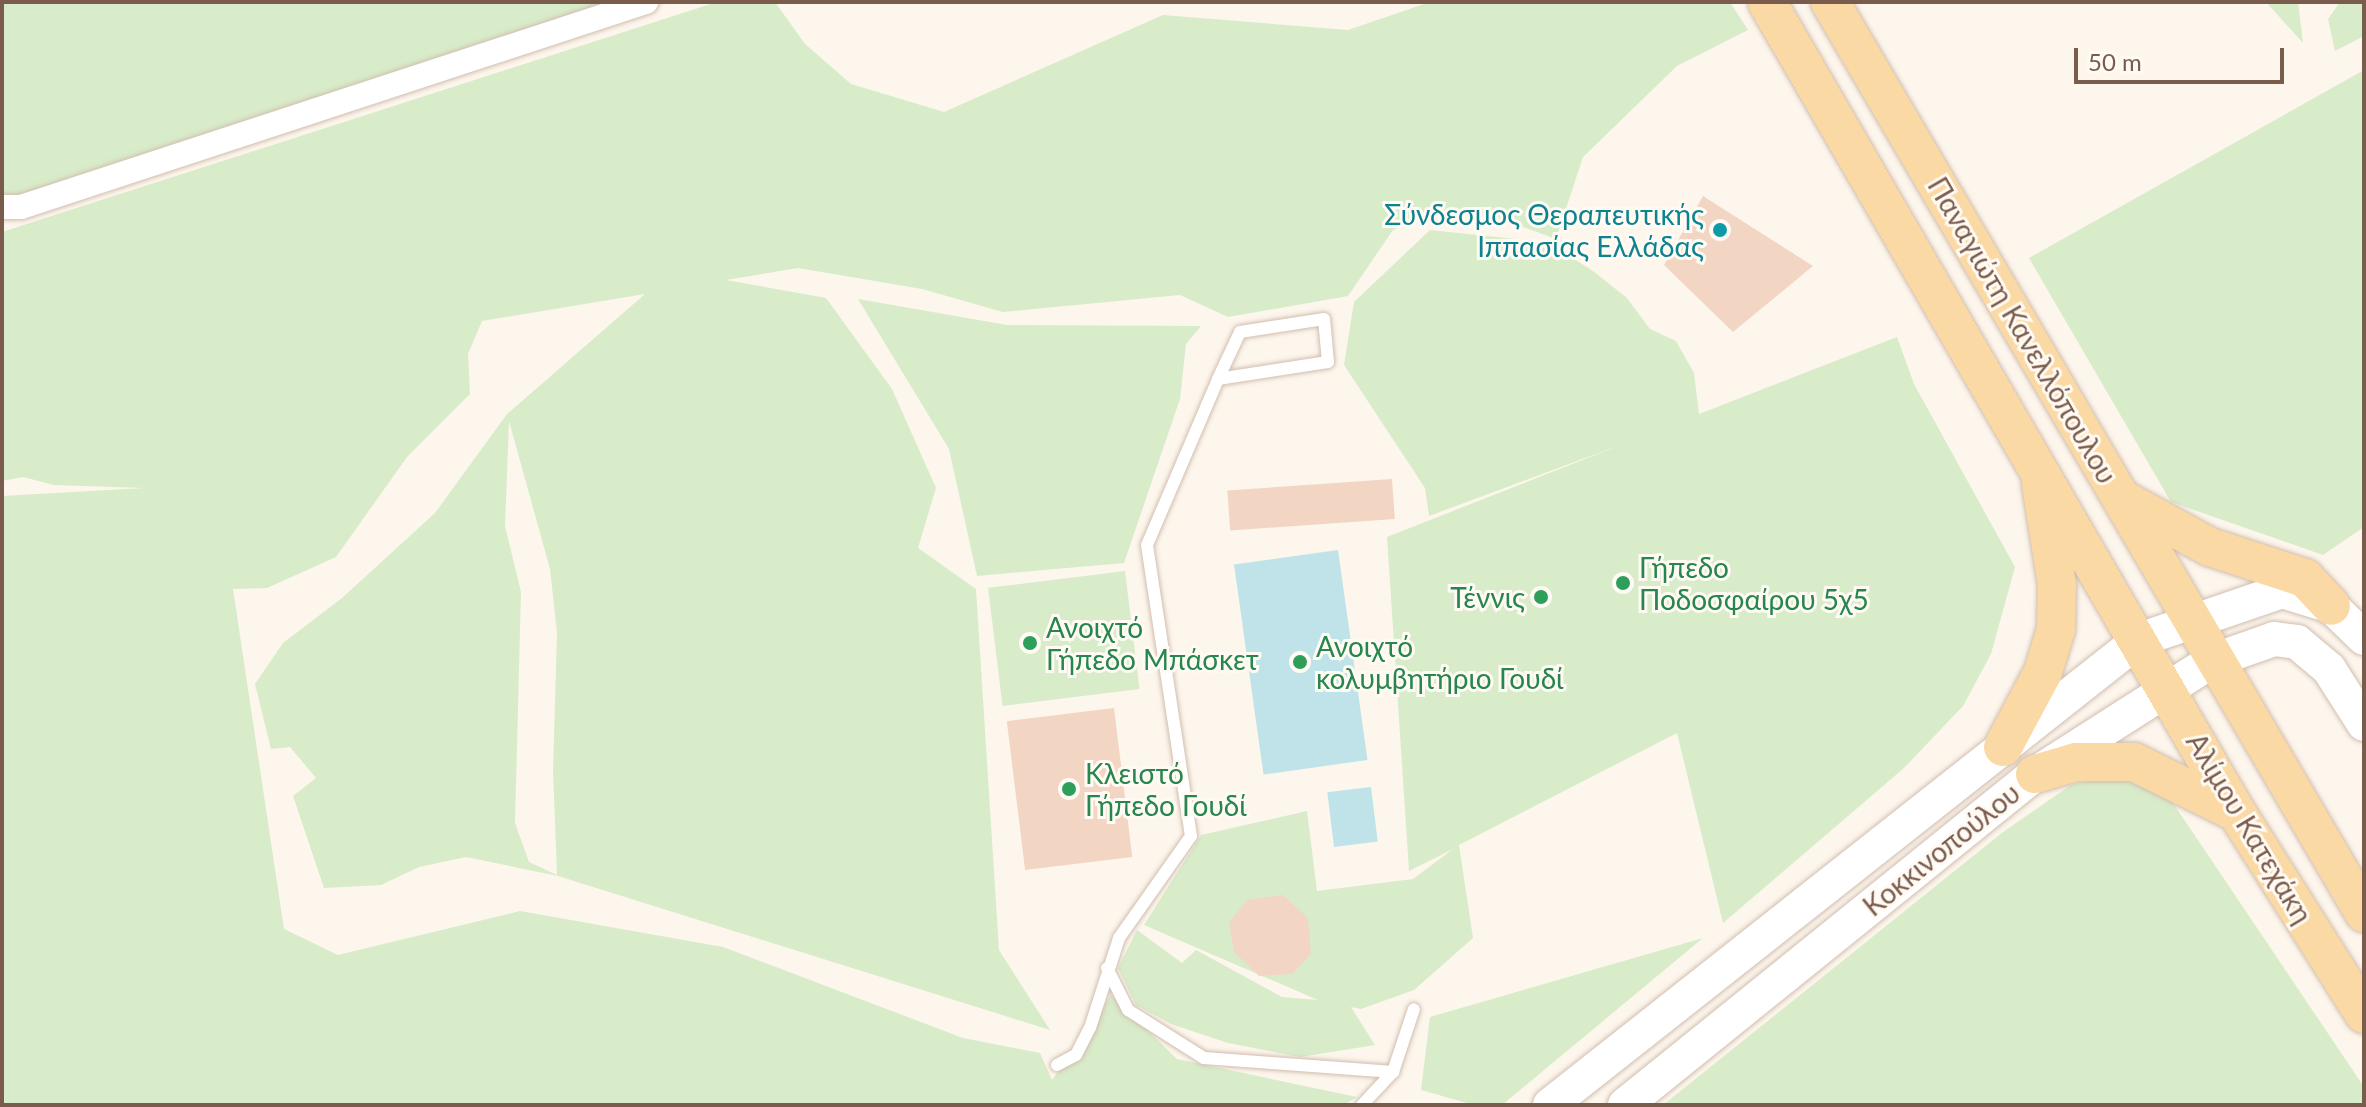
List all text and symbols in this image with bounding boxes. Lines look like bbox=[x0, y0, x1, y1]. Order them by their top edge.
scale bar bbox=[2078, 32, 2288, 82]
text: 50 m bbox=[2088, 47, 2142, 76]
street label: Παναγιώτη Κανελλόπουλου bbox=[1921, 171, 2125, 489]
place label: Σύνδεσμος Θεραπευτικής Ιππασίας Ελλάδας bbox=[1384, 197, 1704, 263]
marker: Σύνδεσμος Θεραπευτικής Ιππασίας Ελλάδας bbox=[1711, 221, 1729, 239]
place label: Γήπεδο Ποδοσφαίρου 5χ5 bbox=[1639, 550, 1869, 616]
marker: Γήπεδο Ποδοσφαίρου 5χ5 bbox=[1614, 574, 1632, 592]
place label: Τέννις bbox=[1450, 580, 1525, 614]
marker: Τέννις bbox=[1532, 588, 1550, 606]
place label: Ανοιχτό Γήπεδο Μπάσκετ bbox=[1046, 610, 1259, 676]
place label: Ανοιχτό κολυμβητήριο Γουδί bbox=[1316, 629, 1564, 695]
marker: Ανοιχτό Γήπεδο Μπάσκετ bbox=[1021, 634, 1039, 652]
marker: Ανοιχτό κολυμβητήριο Γουδί bbox=[1291, 653, 1309, 671]
street label: Αλίμου Κατεχάκη bbox=[2180, 727, 2320, 929]
place label: Κλειστό Γήπεδο Γουδί bbox=[1085, 756, 1247, 822]
street label: Κοκκινοπούλου bbox=[1856, 776, 2026, 922]
marker: Κλειστό Γήπεδο Γουδί bbox=[1060, 780, 1078, 798]

